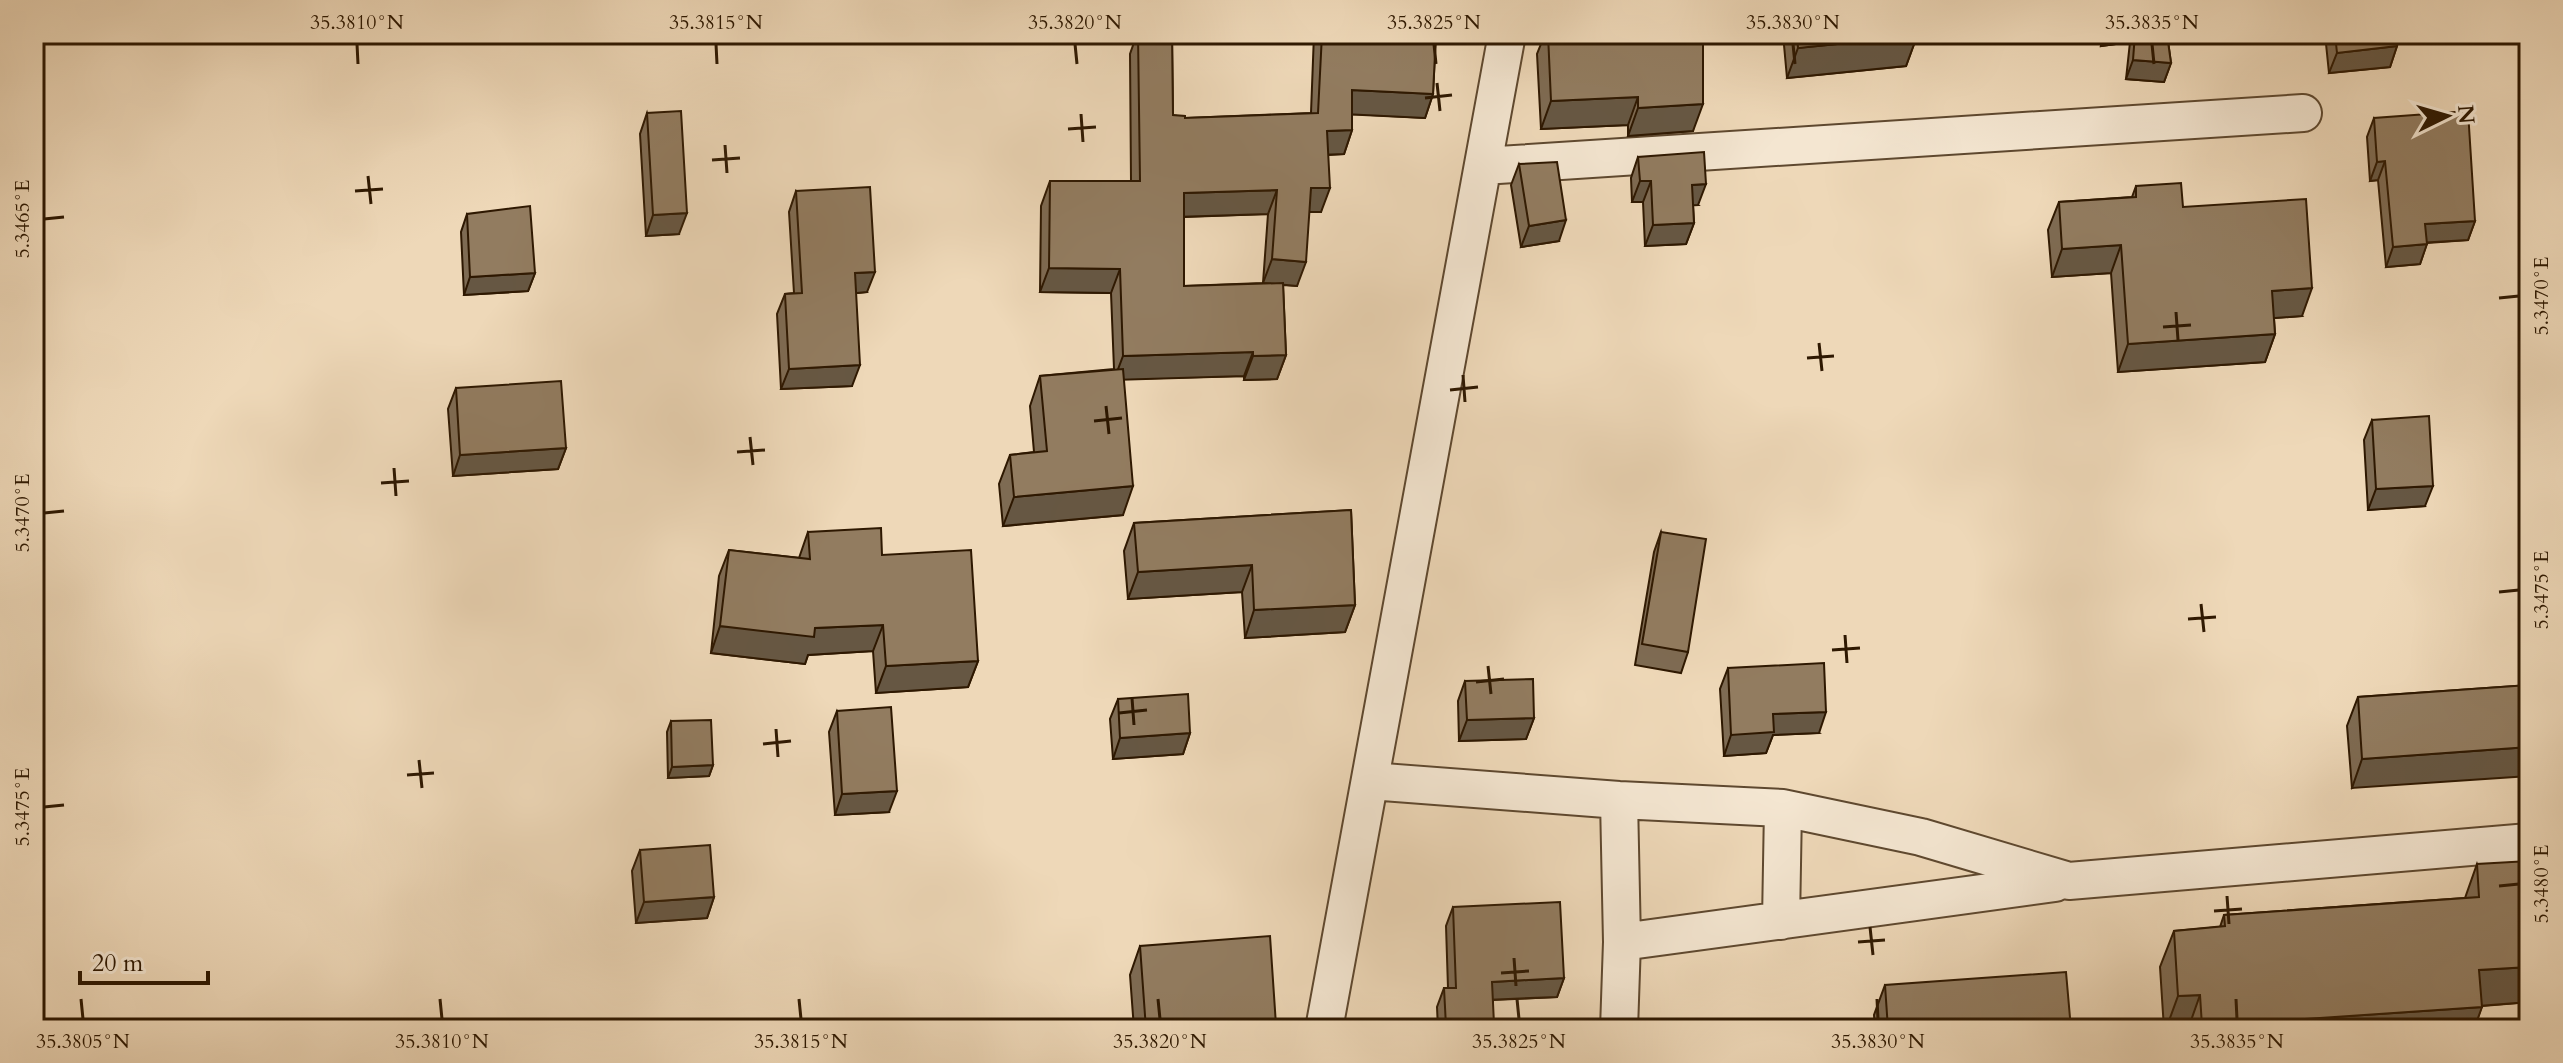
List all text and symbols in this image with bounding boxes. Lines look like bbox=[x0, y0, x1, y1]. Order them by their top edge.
text: 35.3810°N bbox=[310, 9, 404, 36]
text: 35.3815°N bbox=[669, 9, 763, 36]
text: 35.3820°N bbox=[1028, 9, 1122, 36]
text: 35.3825°N bbox=[1387, 9, 1481, 36]
text: 35.3830°N bbox=[1746, 9, 1840, 36]
text: 35.3835°N bbox=[2105, 9, 2199, 36]
north arrow bbox=[2407, 76, 2487, 156]
text: N bbox=[2450, 104, 2482, 125]
text: 5.3465°E bbox=[9, 180, 36, 258]
text: 5.3470°E bbox=[2528, 257, 2555, 335]
text: 5.3470°E bbox=[9, 474, 36, 552]
text: 5.3475°E bbox=[2528, 551, 2555, 629]
text: 5.3475°E bbox=[9, 768, 36, 846]
text: 5.3480°E bbox=[2528, 845, 2555, 923]
scale bar bbox=[80, 935, 208, 985]
text: 20 m bbox=[92, 947, 144, 980]
text: 35.3805°N bbox=[36, 1028, 130, 1055]
text: 35.3810°N bbox=[395, 1028, 489, 1055]
text: 35.3815°N bbox=[754, 1028, 848, 1055]
text: 35.3820°N bbox=[1113, 1028, 1207, 1055]
text: 35.3825°N bbox=[1472, 1028, 1566, 1055]
text: 35.3830°N bbox=[1831, 1028, 1925, 1055]
text: 35.3835°N bbox=[2190, 1028, 2284, 1055]

